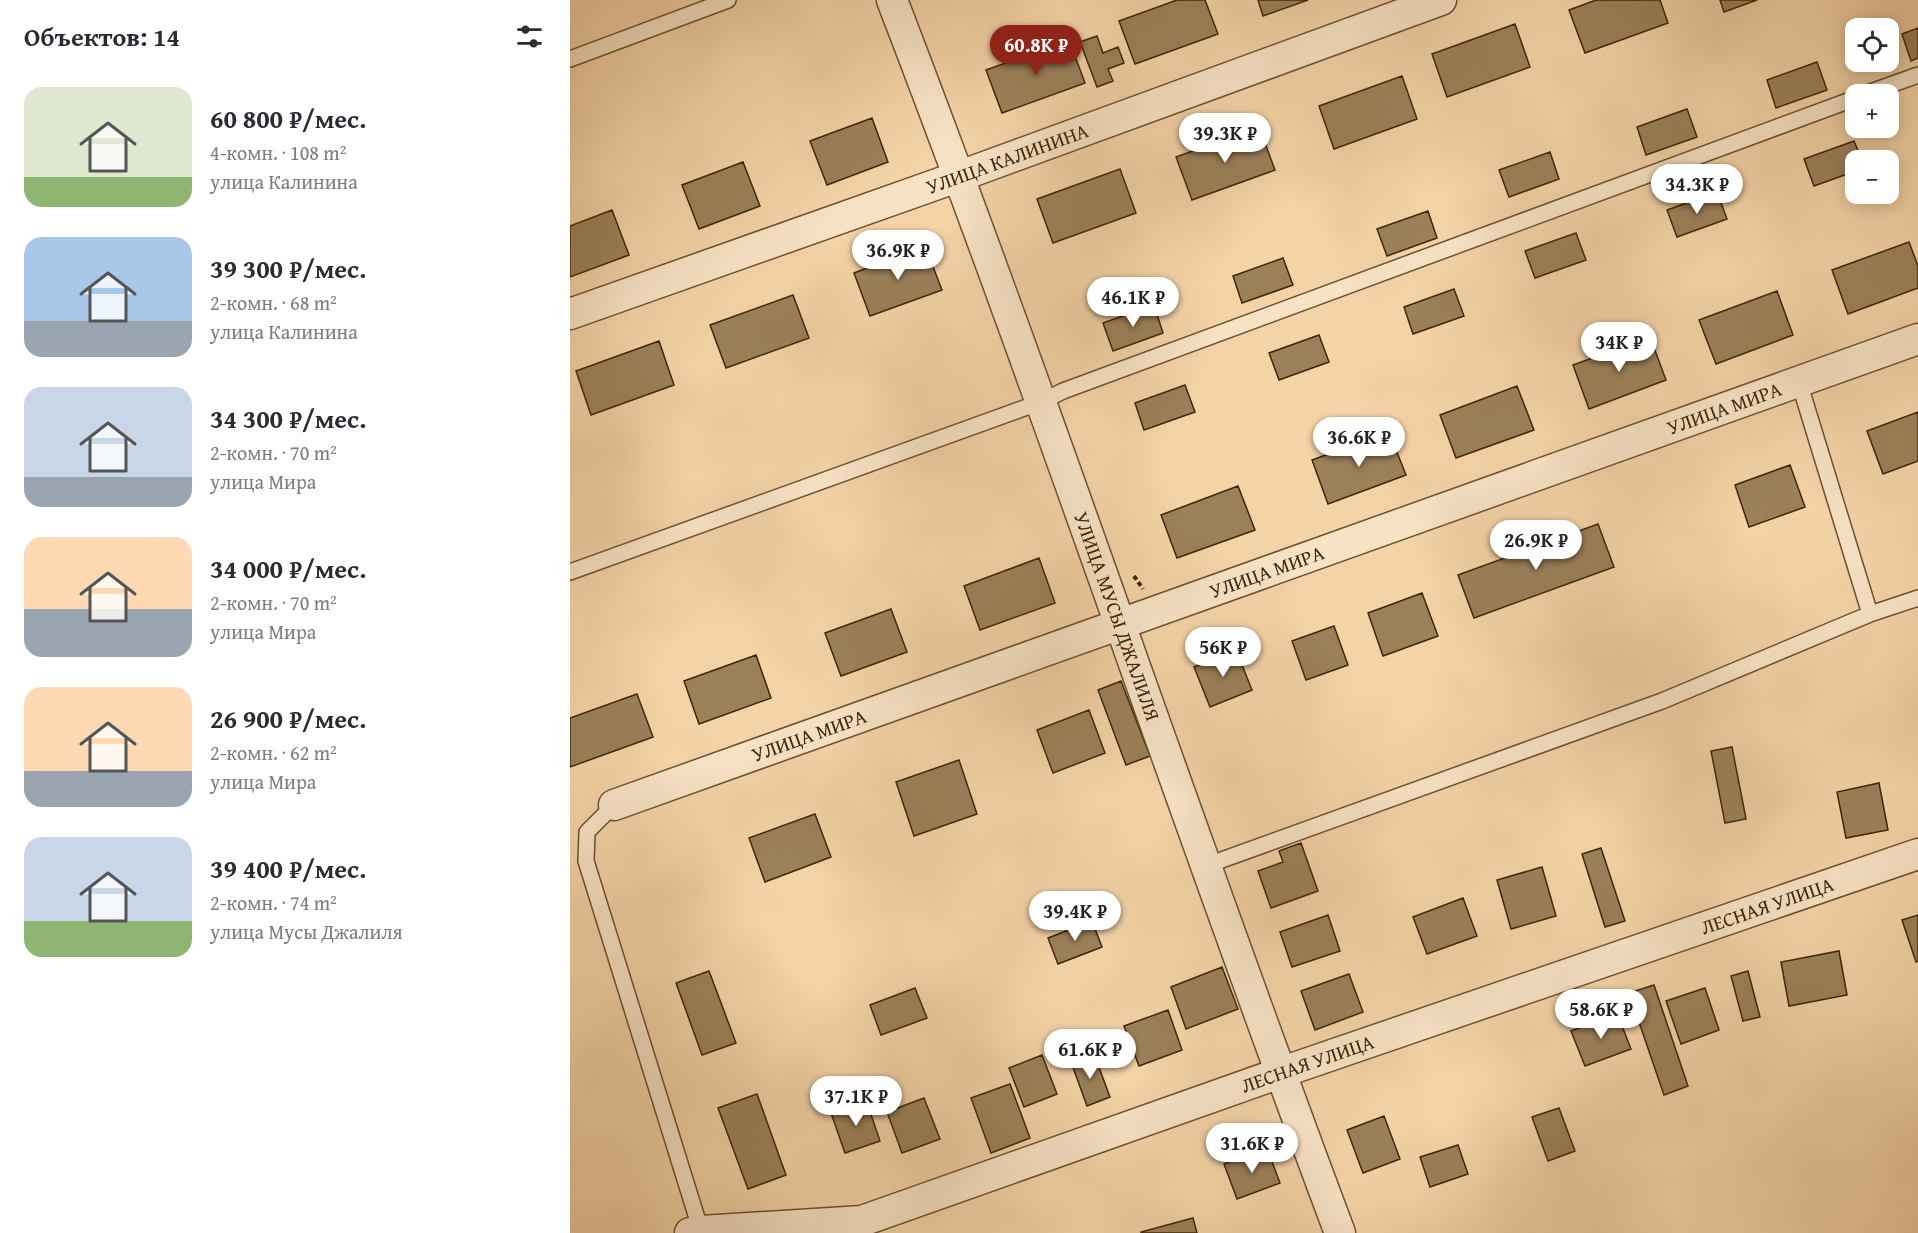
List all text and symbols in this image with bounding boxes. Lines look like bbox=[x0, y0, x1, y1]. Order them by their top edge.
text: Объектов: 14 bbox=[24, 17, 180, 56]
map controls bbox=[1845, 18, 1899, 204]
button: locate bbox=[1845, 18, 1899, 72]
icon: filters bbox=[513, 20, 546, 53]
pin: 60.8K ₽ bbox=[981, 25, 1091, 76]
text: 60.8K ₽ bbox=[1004, 30, 1068, 59]
button: + bbox=[1845, 84, 1899, 138]
text: 60 800 ₽/мес. bbox=[210, 99, 366, 138]
icon: home bbox=[72, 111, 144, 183]
pin: 39.3K ₽ bbox=[1170, 113, 1280, 164]
street label: УЛИЦА КАЛИНИНА bbox=[922, 115, 1092, 201]
text: 39.3K ₽ bbox=[1193, 118, 1257, 147]
text: 4-комн. · 108 m² bbox=[210, 138, 346, 167]
button: − bbox=[1845, 150, 1899, 204]
pin: 34.3K ₽ bbox=[1642, 164, 1752, 215]
text: улица Калинина bbox=[210, 167, 358, 196]
text: 34.3K ₽ bbox=[1665, 169, 1729, 198]
pin: 36.9K ₽ bbox=[843, 230, 953, 281]
text: 36.9K ₽ bbox=[866, 235, 930, 264]
text: 39 300 ₽/мес. bbox=[210, 249, 366, 288]
icon: home bbox=[72, 261, 144, 333]
pin: 46.1K ₽ bbox=[1078, 277, 1188, 328]
text: 46.1K ₽ bbox=[1101, 282, 1165, 311]
text: 2-комн. · 68 m² bbox=[210, 288, 337, 317]
text: улица Калинина bbox=[210, 317, 358, 346]
pin: 34K ₽ bbox=[1577, 322, 1661, 373]
text: 34K ₽ bbox=[1595, 327, 1643, 356]
street label: УЛИЦА МИРА bbox=[1663, 374, 1785, 442]
text: 34 300 ₽/мес. bbox=[210, 399, 366, 438]
icon: home bbox=[72, 411, 144, 483]
pin: 36.6K ₽ bbox=[1304, 417, 1414, 468]
text: 36.6K ₽ bbox=[1327, 422, 1391, 451]
text: 2-комн. · 70 m² bbox=[210, 438, 337, 467]
text: улица Мира bbox=[210, 467, 316, 496]
street label: УЛИЦА МУСЫ ДЖАЛИЛЯ bbox=[1067, 508, 1168, 725]
pin: 26.9K ₽ bbox=[1481, 520, 1591, 571]
text: 26.9K ₽ bbox=[1504, 525, 1568, 554]
street label: УЛИЦА МИРА bbox=[1205, 537, 1328, 605]
text: 34 000 ₽/мес. bbox=[210, 549, 366, 588]
icon: home bbox=[72, 561, 144, 633]
text: 2-комн. · 70 m² bbox=[210, 588, 337, 617]
text: улица Мира bbox=[210, 617, 316, 646]
pin: 56K ₽ bbox=[1181, 627, 1265, 678]
text: 56K ₽ bbox=[1199, 632, 1247, 661]
text: 26 900 ₽/мес. bbox=[210, 699, 366, 738]
street label: УЛИЦА МИРА bbox=[747, 701, 870, 769]
icon: home bbox=[72, 711, 144, 783]
text: 2-комн. · 62 m² bbox=[210, 738, 337, 767]
text: улица Мира bbox=[210, 767, 316, 796]
text: 39 400 ₽/мес. bbox=[210, 849, 366, 888]
icon: home bbox=[72, 861, 144, 933]
street label: ЛЕСНАЯ УЛИЦА bbox=[1697, 869, 1837, 941]
text: 2-комн. · 74 m² bbox=[210, 888, 337, 917]
pin: 39.4K ₽ bbox=[1020, 891, 1130, 942]
text: 39.4K ₽ bbox=[1043, 896, 1107, 925]
text: улица Мусы Джалиля bbox=[210, 917, 403, 946]
pin: 58.6K ₽ bbox=[1546, 989, 1656, 1040]
text: 58.6K ₽ bbox=[1569, 994, 1633, 1023]
street label: ЛЕСНАЯ УЛИЦА bbox=[1237, 1027, 1378, 1100]
pin: 61.6K ₽ bbox=[1035, 1029, 1145, 1080]
text: 61.6K ₽ bbox=[1058, 1034, 1122, 1063]
pin: 37.1K ₽ bbox=[801, 1076, 911, 1127]
text: 37.1K ₽ bbox=[824, 1081, 888, 1110]
pin: 31.6K ₽ bbox=[1197, 1123, 1307, 1174]
text: 31.6K ₽ bbox=[1220, 1128, 1284, 1157]

